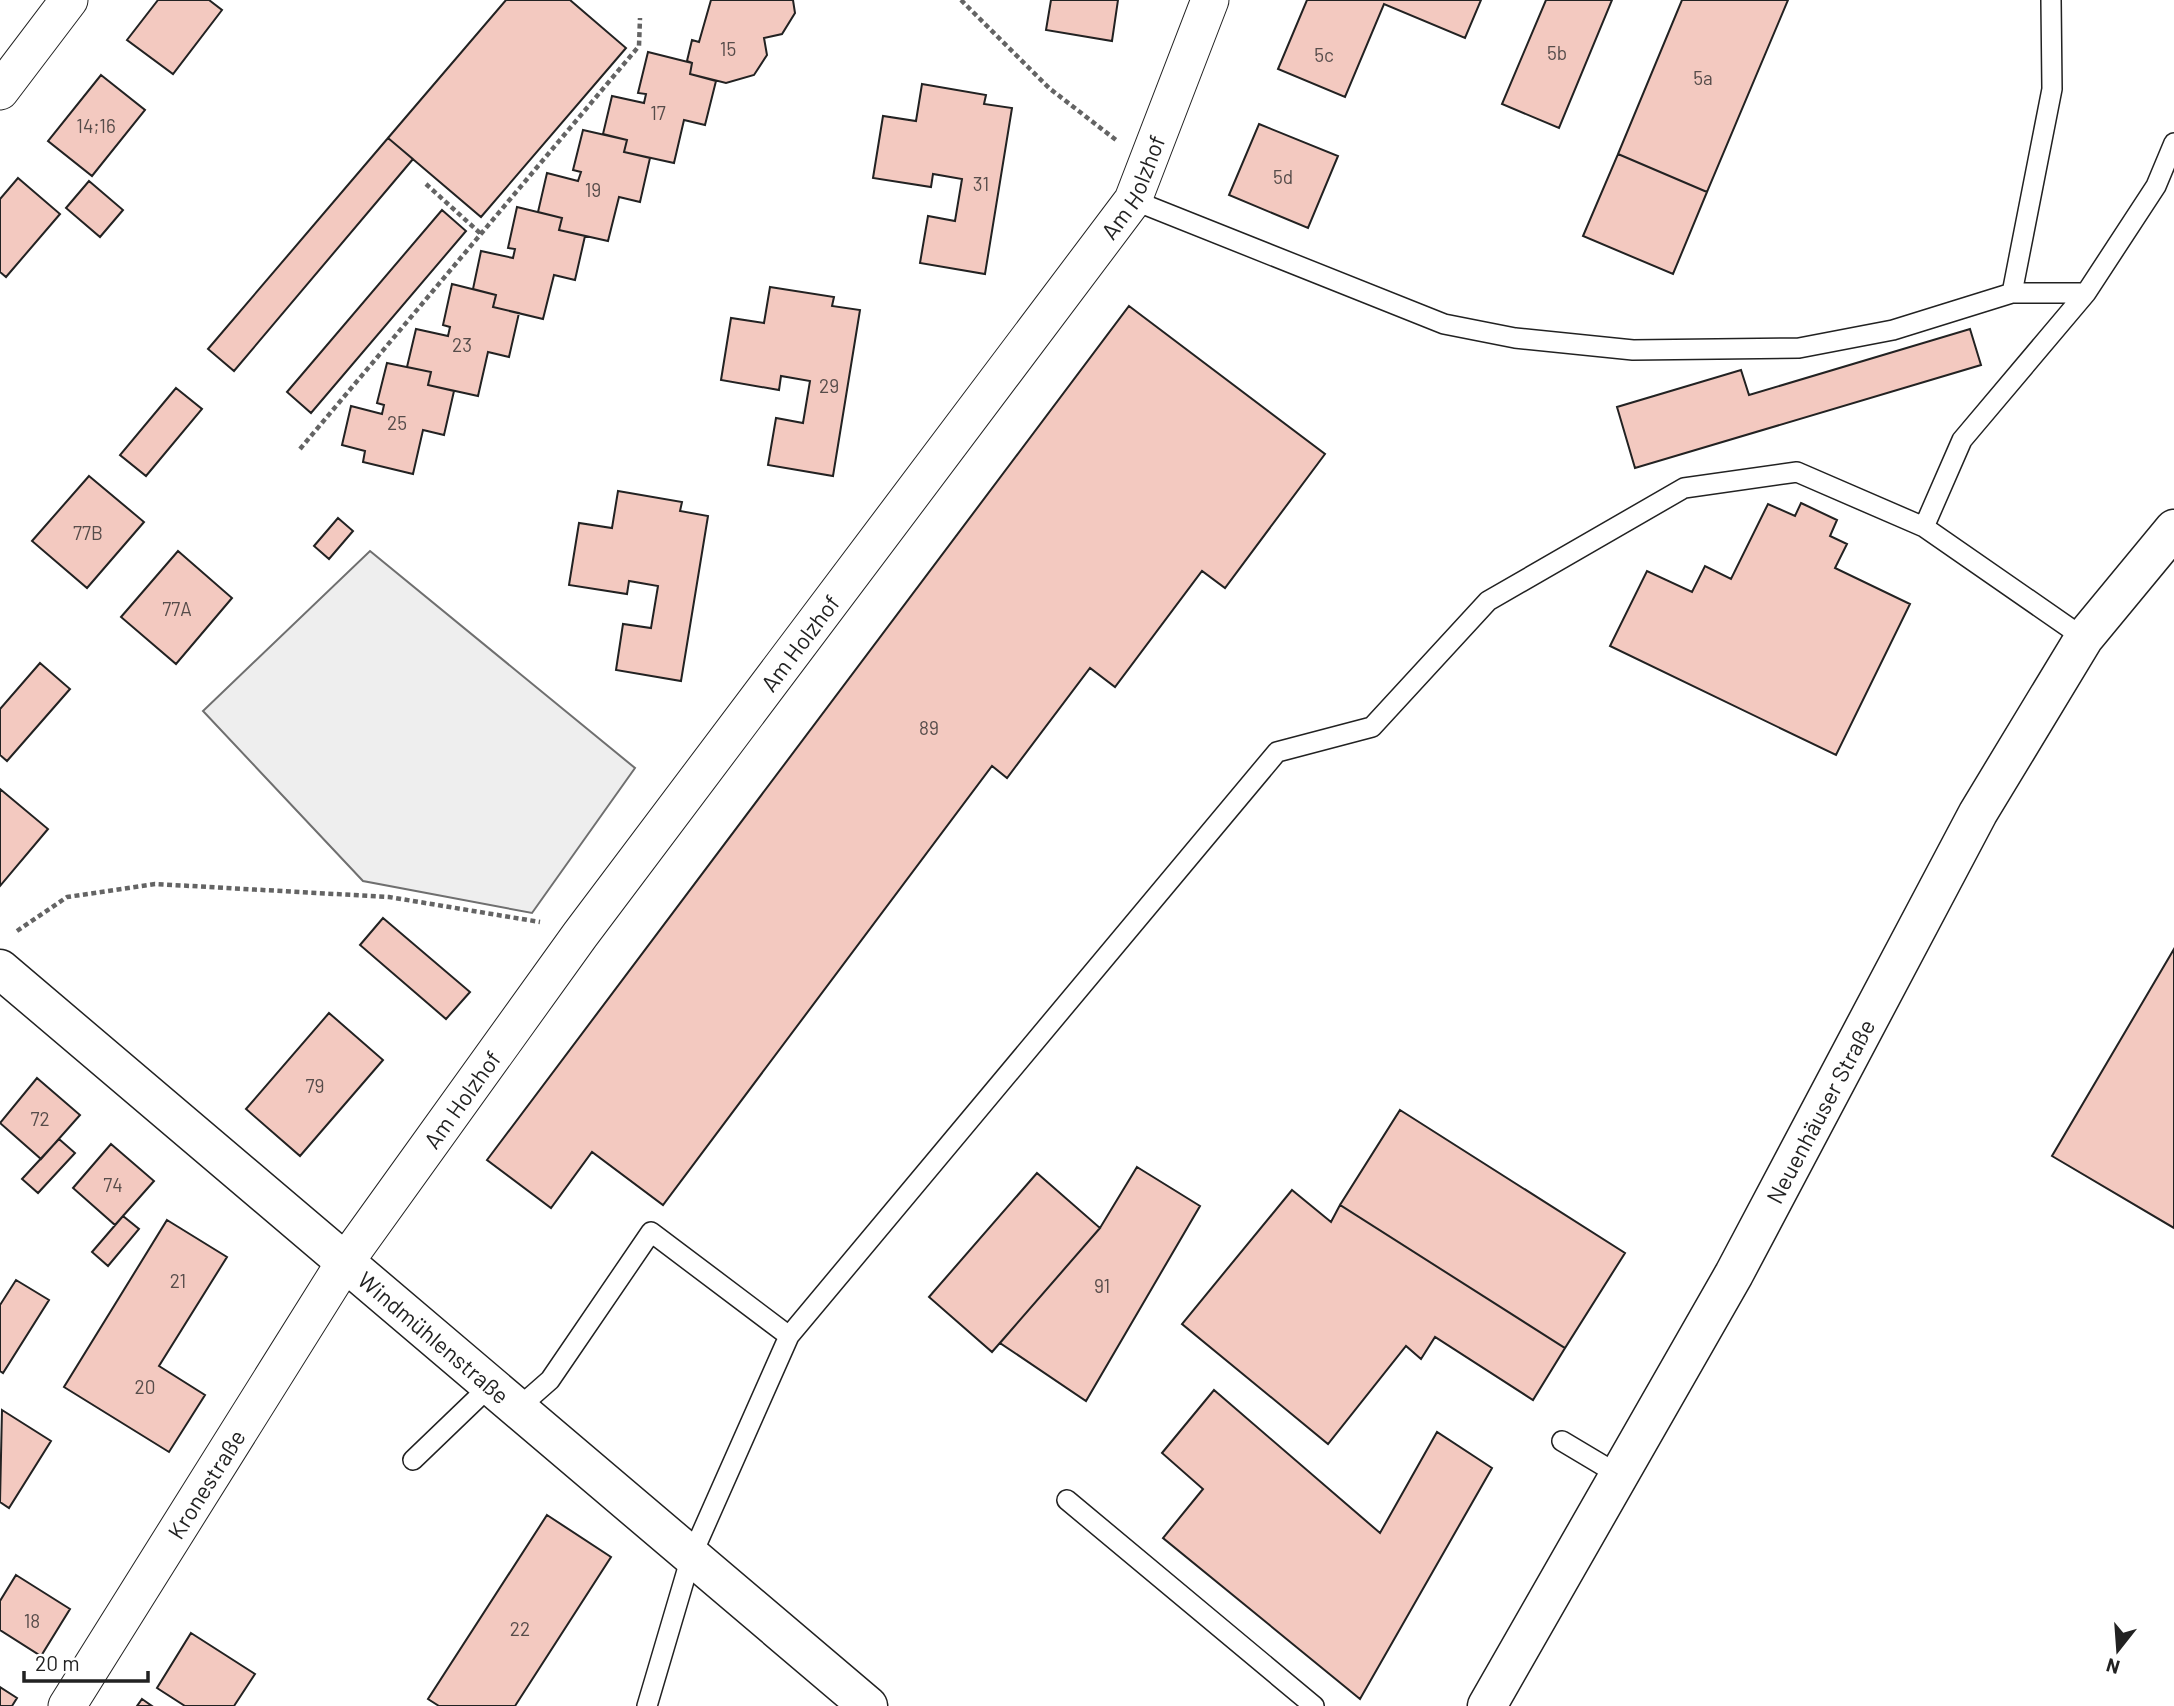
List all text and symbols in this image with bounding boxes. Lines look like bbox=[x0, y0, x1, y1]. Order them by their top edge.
house number: 15 bbox=[720, 37, 736, 60]
house number: 5b bbox=[1547, 41, 1567, 64]
house number: 5c bbox=[1314, 43, 1334, 66]
house number: 5a bbox=[1693, 66, 1713, 89]
house number: 17 bbox=[650, 101, 666, 124]
house number: 14;16 bbox=[76, 114, 116, 137]
street label: Am Holzhof bbox=[1095, 131, 1171, 244]
house number: 5d bbox=[1273, 165, 1293, 188]
house number: 31 bbox=[973, 172, 989, 195]
house number: 19 bbox=[585, 178, 601, 201]
house number: 23 bbox=[452, 333, 472, 356]
house number: 29 bbox=[819, 374, 839, 397]
house number: 25 bbox=[387, 411, 407, 434]
house number: 77B bbox=[73, 521, 103, 544]
street label: Am Holzhof bbox=[754, 589, 845, 697]
house number: 77A bbox=[162, 597, 192, 620]
house number: 89 bbox=[919, 716, 939, 739]
street label: Neuenhäuser Straße bbox=[1760, 1014, 1880, 1208]
street label: Am Holzhof bbox=[417, 1045, 506, 1154]
house number: 79 bbox=[306, 1074, 324, 1097]
house number: 72 bbox=[30, 1107, 50, 1130]
house number: 74 bbox=[103, 1173, 123, 1196]
street label: Windmühlenstraße bbox=[353, 1265, 515, 1409]
house number: 21 bbox=[170, 1269, 186, 1292]
house number: 91 bbox=[1094, 1274, 1110, 1297]
house number: 20 bbox=[135, 1375, 155, 1398]
street label: Kronestraße bbox=[161, 1424, 251, 1544]
house number: 18 bbox=[24, 1609, 40, 1632]
north arrow bbox=[2083, 1615, 2153, 1685]
house number: 22 bbox=[510, 1617, 530, 1640]
scale bar bbox=[24, 1640, 149, 1684]
text: 20 m bbox=[35, 1650, 80, 1675]
text: N bbox=[2103, 1654, 2122, 1680]

